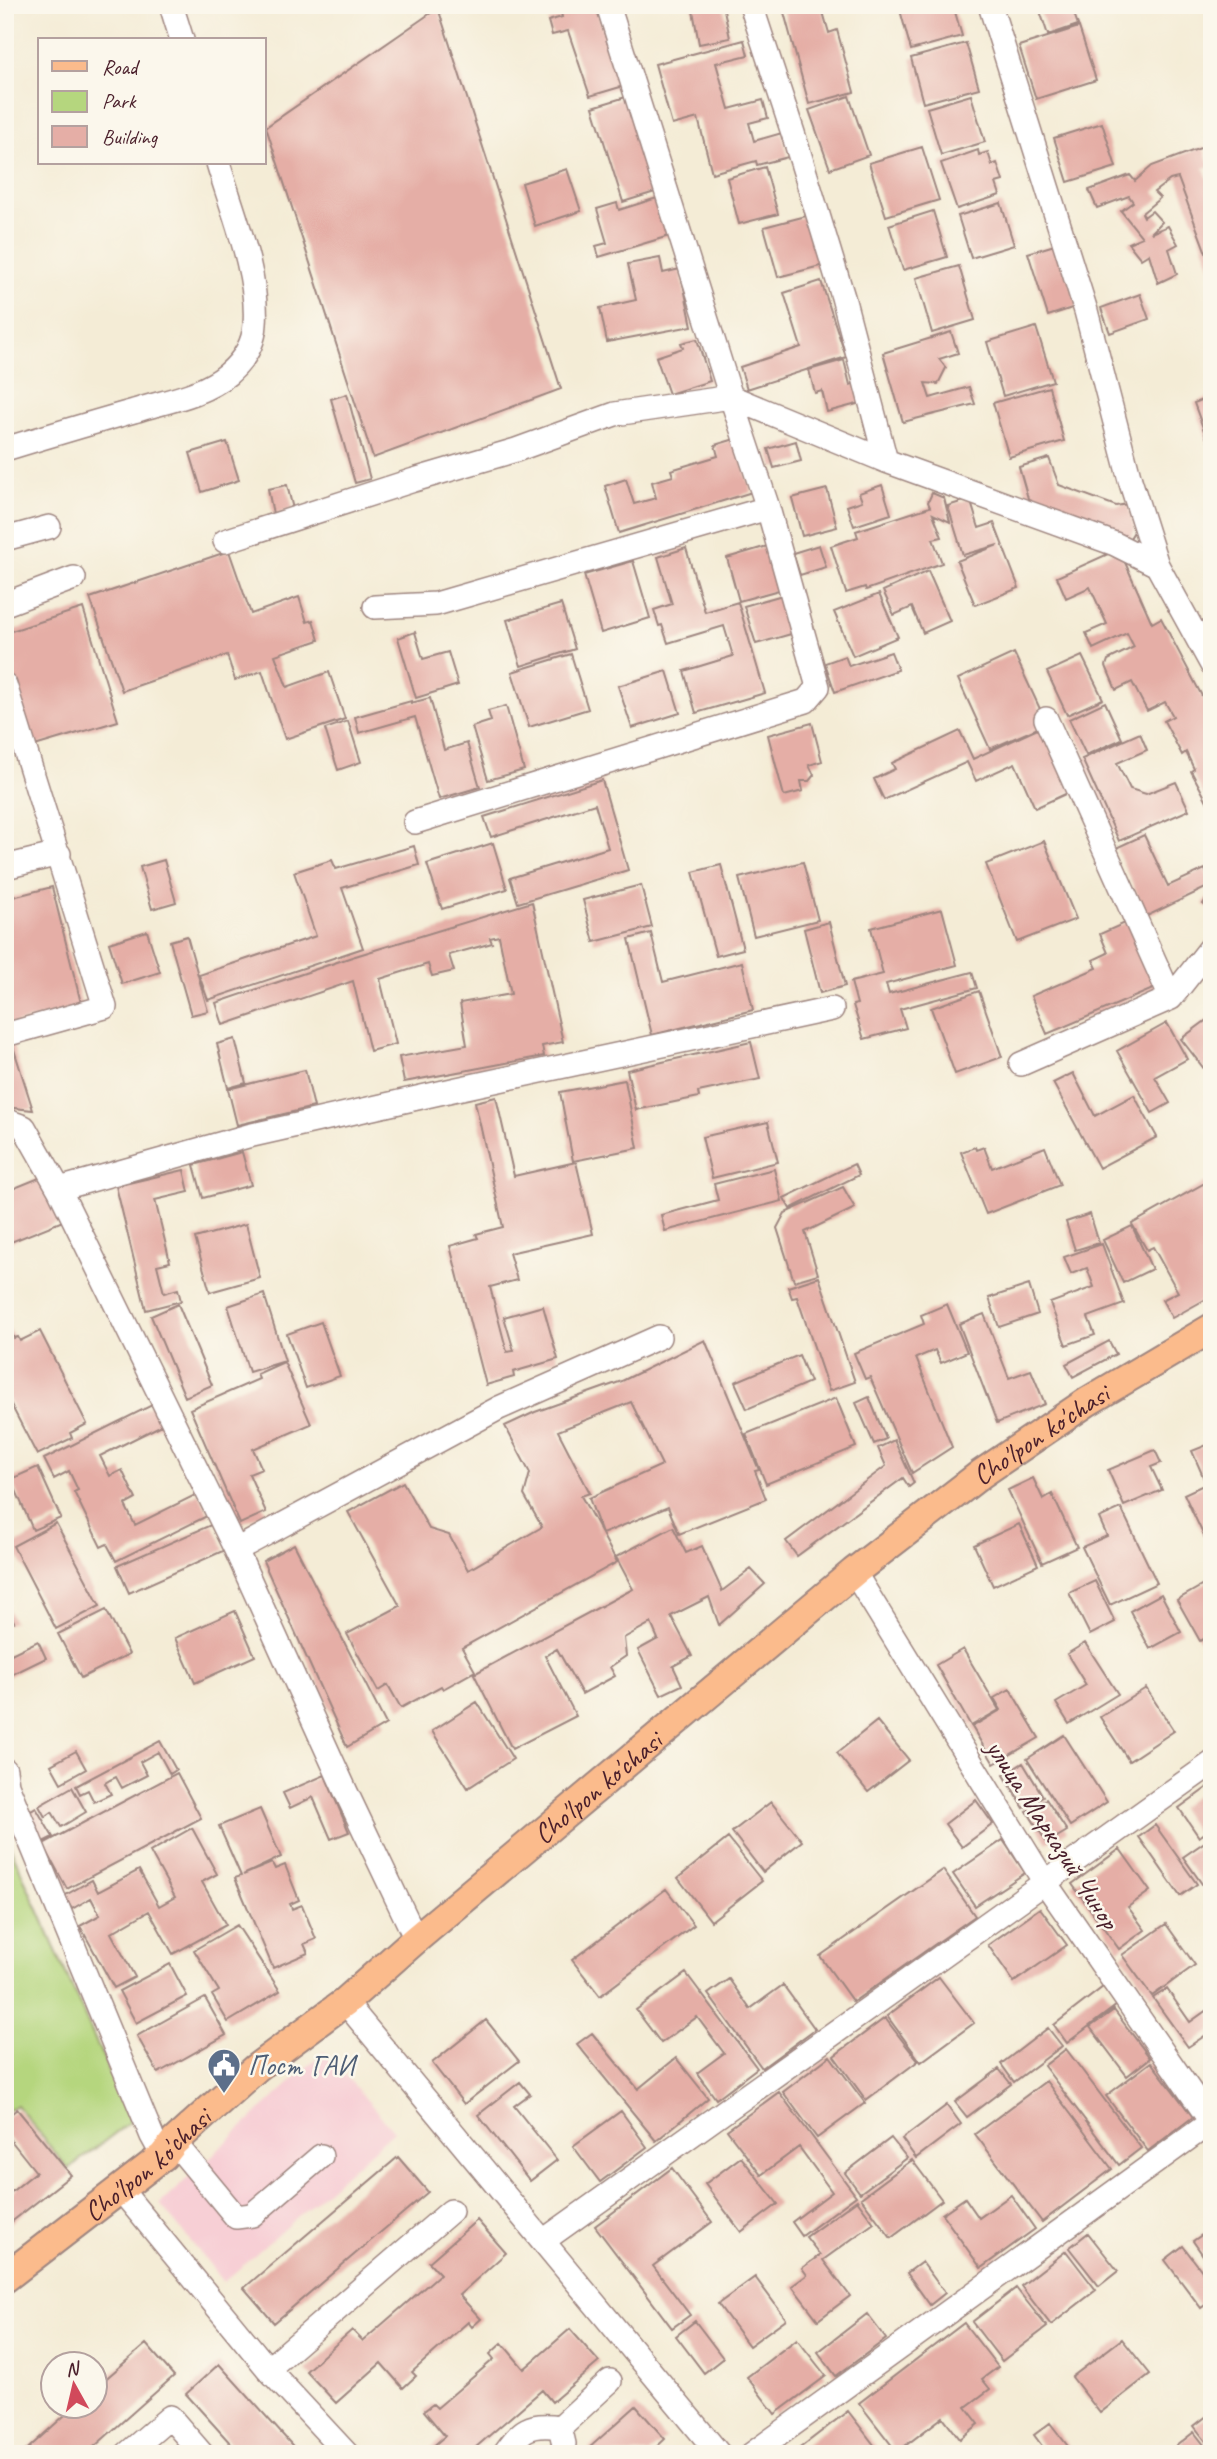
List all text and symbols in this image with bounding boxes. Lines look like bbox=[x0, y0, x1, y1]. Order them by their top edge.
legend bbox=[38, 38, 266, 164]
text: Road bbox=[102, 54, 141, 80]
text: Park bbox=[102, 88, 137, 114]
text: Building bbox=[102, 124, 159, 150]
street label: Cho'lpon ko'chasi bbox=[965, 1374, 1118, 1492]
street label: Cho'lpon ko'chasi bbox=[526, 1721, 672, 1851]
street label: улица Марказий Чинор bbox=[978, 1731, 1128, 1937]
public building icon: Пост ГАИ bbox=[205, 2046, 243, 2095]
place label: Пост ГАИ bbox=[248, 2048, 359, 2083]
street label: Cho'lpon ko'chasi bbox=[76, 2098, 221, 2229]
north arrow bbox=[38, 2350, 108, 2420]
text: N bbox=[64, 2356, 82, 2382]

